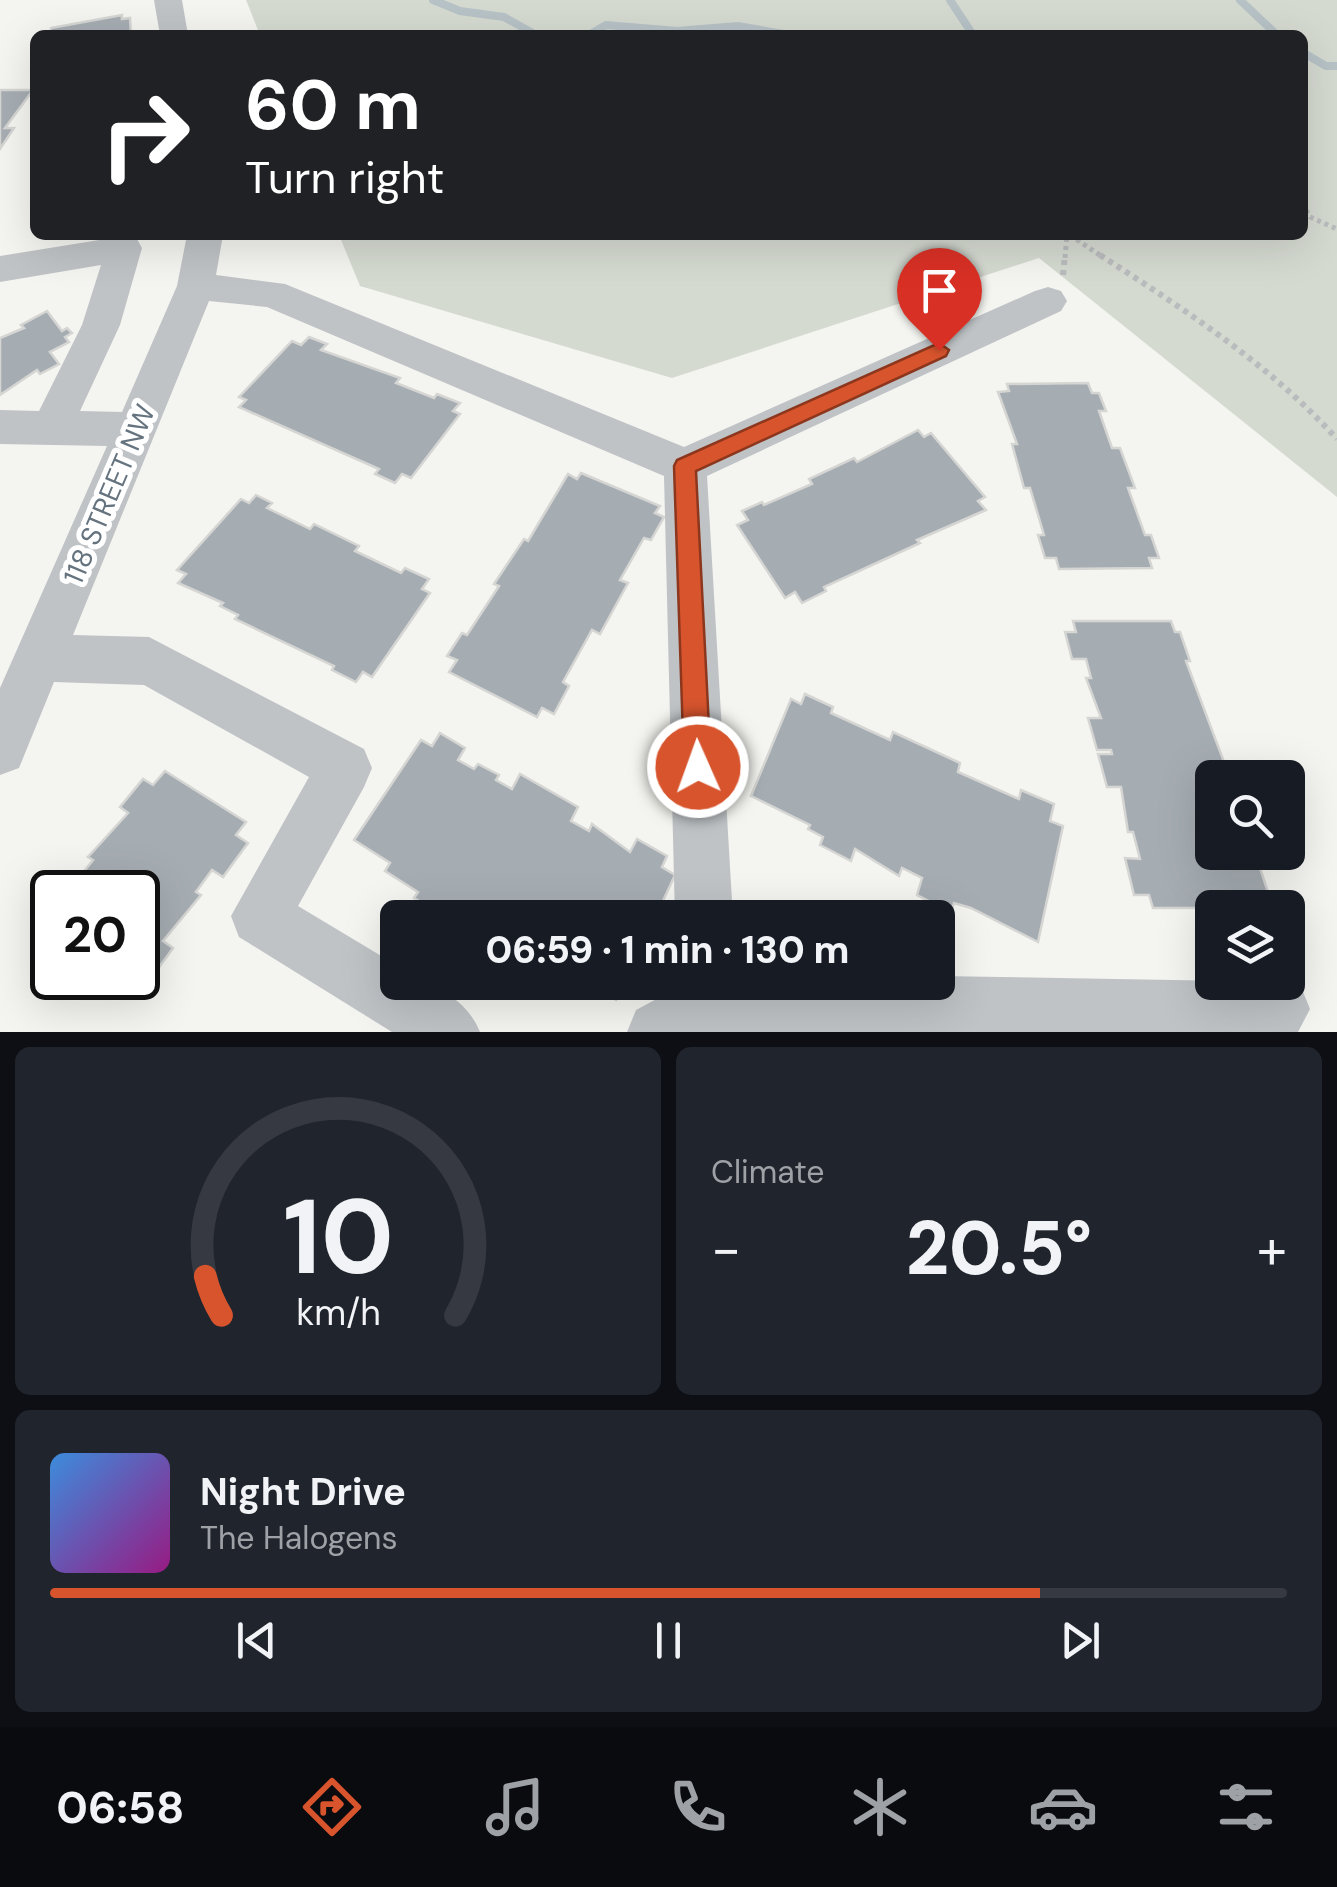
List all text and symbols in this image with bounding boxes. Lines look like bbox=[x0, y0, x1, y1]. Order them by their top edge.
text: 60 m bbox=[245, 60, 421, 151]
icon: right bbox=[80, 70, 210, 200]
text: Turn right bbox=[245, 148, 444, 207]
pin bbox=[897, 248, 982, 351]
icon: arrive bbox=[912, 263, 967, 318]
street label: 118 STREET NW bbox=[55, 399, 164, 589]
position arrow bbox=[646, 715, 750, 819]
map controls bbox=[1195, 760, 1305, 1000]
button: search bbox=[1195, 760, 1305, 870]
speed limit sign: 20 bbox=[30, 870, 160, 1000]
button: layers bbox=[1195, 890, 1305, 1000]
text: 06:59 · 1 min · 130 m bbox=[485, 925, 850, 975]
text: Climate bbox=[711, 1151, 825, 1193]
text: 10 bbox=[282, 1170, 394, 1305]
text: 20.5° bbox=[906, 1200, 1092, 1297]
text: − bbox=[711, 1213, 741, 1285]
text: + bbox=[1257, 1213, 1287, 1285]
text: km/h bbox=[296, 1290, 380, 1336]
text: Night Drive bbox=[200, 1467, 406, 1517]
text: The Halogens bbox=[200, 1517, 398, 1559]
icon: previous bbox=[229, 1613, 284, 1668]
icon: pause bbox=[641, 1613, 696, 1668]
icon: next bbox=[1053, 1613, 1108, 1668]
icon: directions bbox=[297, 1772, 367, 1842]
icon: music bbox=[480, 1772, 550, 1842]
icon: phone bbox=[663, 1772, 733, 1842]
icon: climate bbox=[845, 1772, 915, 1842]
icon: car bbox=[1028, 1772, 1098, 1842]
icon: filters bbox=[1211, 1772, 1281, 1842]
text: 06:58 bbox=[56, 1778, 184, 1837]

